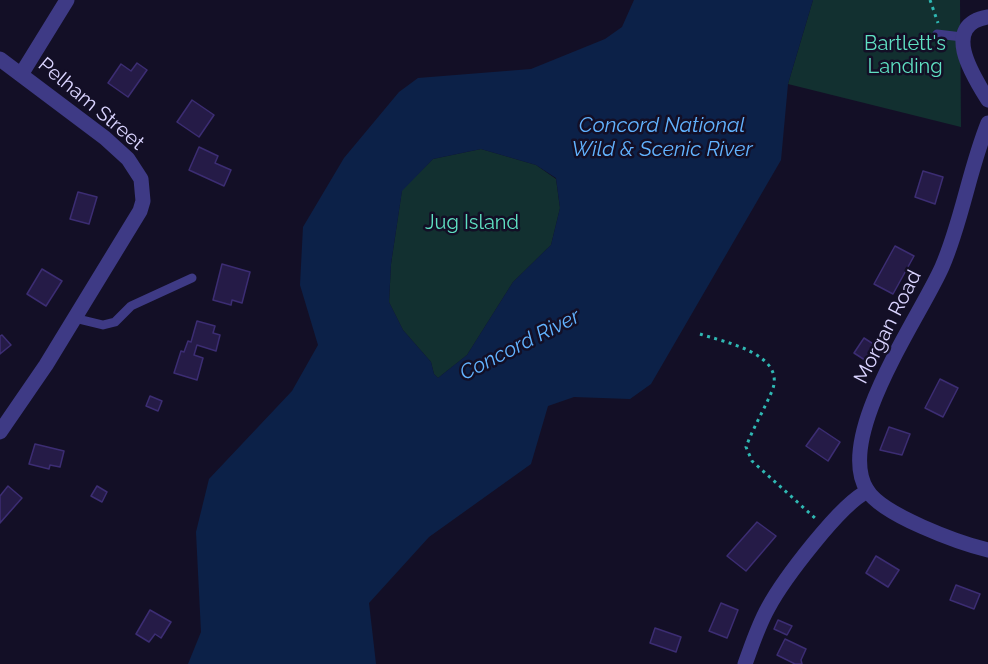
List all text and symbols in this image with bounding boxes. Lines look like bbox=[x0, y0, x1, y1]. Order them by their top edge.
park label: Bartlett's Landing bbox=[864, 32, 946, 79]
street label: Pelham Street bbox=[33, 53, 149, 155]
water label: Concord National Wild & Scenic River bbox=[571, 113, 753, 163]
park label: Jug Island bbox=[425, 211, 519, 235]
street label: Morgan Road bbox=[849, 266, 927, 388]
water label: Concord River bbox=[456, 304, 584, 386]

